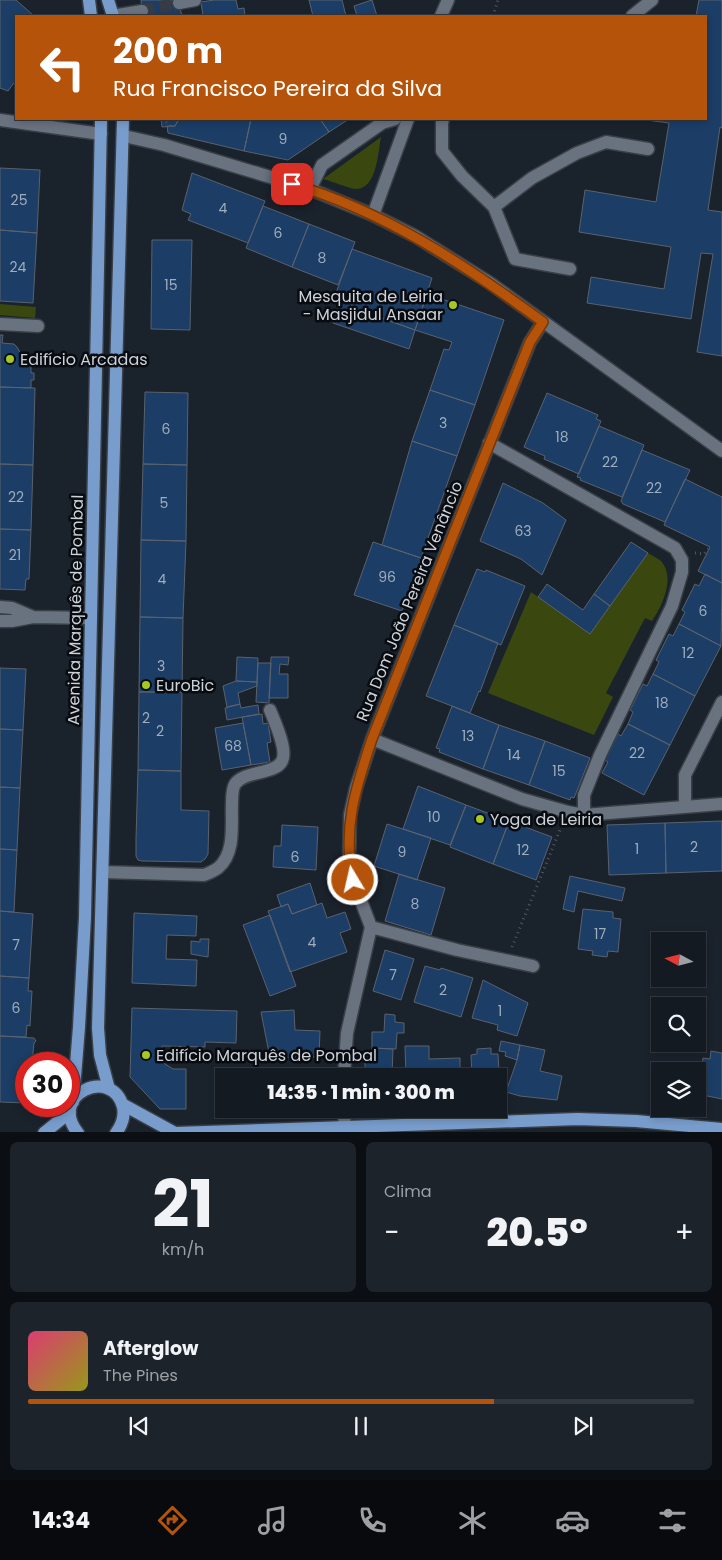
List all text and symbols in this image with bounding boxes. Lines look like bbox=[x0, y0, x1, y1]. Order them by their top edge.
text: 200 m bbox=[113, 26, 223, 75]
icon: left bbox=[30, 35, 95, 100]
text: Rua Francisco Pereira da Silva bbox=[113, 73, 442, 104]
house number: 9 bbox=[279, 129, 287, 149]
pin bbox=[271, 163, 313, 205]
icon: arrive bbox=[278, 170, 306, 198]
house number: 25 bbox=[11, 190, 27, 210]
house number: 4 bbox=[219, 198, 228, 218]
house number: 6 bbox=[274, 223, 283, 243]
house number: 8 bbox=[318, 248, 327, 268]
house number: 24 bbox=[10, 257, 27, 277]
house number: 15 bbox=[164, 275, 178, 295]
place label: Mesquita de Leiria - Masjidul Ansaar bbox=[299, 285, 443, 326]
marker: Mesquita de Leiria - Masjidul Ansaar bbox=[447, 299, 459, 311]
place label: Edifício Arcadas bbox=[20, 348, 148, 371]
marker: Edifício Arcadas bbox=[4, 353, 16, 365]
house number: 3 bbox=[439, 413, 447, 433]
house number: 6 bbox=[162, 419, 171, 439]
house number: 18 bbox=[555, 427, 569, 447]
house number: 22 bbox=[602, 452, 618, 472]
street label: Rua Dom João Pereira Venâncio bbox=[351, 478, 468, 725]
house number: 22 bbox=[646, 478, 662, 498]
house number: 22 bbox=[8, 487, 24, 507]
house number: 5 bbox=[160, 493, 168, 513]
street label: Avenida Marquês de Pombal bbox=[62, 495, 89, 725]
house number: 63 bbox=[514, 521, 532, 541]
house number: 21 bbox=[9, 545, 21, 565]
house number: 96 bbox=[378, 567, 396, 587]
house number: 4 bbox=[158, 569, 167, 589]
house number: 6 bbox=[699, 601, 708, 621]
house number: 12 bbox=[682, 643, 694, 663]
house number: 3 bbox=[157, 656, 165, 676]
place label: EuroBic bbox=[156, 674, 214, 697]
marker: EuroBic bbox=[140, 679, 152, 691]
house number: 18 bbox=[655, 693, 669, 713]
house number: 2 bbox=[142, 708, 150, 728]
house number: 2 bbox=[156, 721, 164, 741]
house number: 13 bbox=[462, 726, 474, 746]
house number: 68 bbox=[224, 736, 242, 756]
house number: 22 bbox=[629, 743, 645, 763]
house number: 14 bbox=[507, 745, 521, 765]
house number: 15 bbox=[552, 761, 566, 781]
house number: 10 bbox=[427, 807, 441, 827]
place label: Yoga de Leiria bbox=[490, 808, 602, 831]
marker: Yoga de Leiria bbox=[474, 813, 486, 825]
house number: 2 bbox=[690, 837, 698, 857]
house number: 1 bbox=[635, 839, 639, 859]
house number: 12 bbox=[517, 840, 529, 860]
house number: 9 bbox=[398, 842, 406, 862]
house number: 6 bbox=[291, 847, 300, 867]
position arrow bbox=[326, 853, 378, 905]
house number: 8 bbox=[411, 894, 420, 914]
house number: 17 bbox=[594, 924, 606, 944]
house number: 4 bbox=[308, 932, 317, 952]
north arrow bbox=[651, 932, 706, 988]
map controls bbox=[651, 932, 706, 1117]
house number: 7 bbox=[12, 935, 20, 955]
house number: 7 bbox=[389, 965, 397, 985]
house number: 2 bbox=[439, 980, 447, 1000]
button: search bbox=[651, 997, 706, 1052]
house number: 6 bbox=[12, 998, 21, 1018]
house number: 1 bbox=[498, 1001, 502, 1021]
place label: Edifício Marquês de Pombal bbox=[156, 1044, 377, 1067]
marker: Edifício Marquês de Pombal bbox=[140, 1049, 152, 1061]
speed limit sign: 30 bbox=[15, 1052, 80, 1117]
button: layers bbox=[651, 1062, 706, 1117]
text: 14:35 · 1 min · 300 m bbox=[267, 1079, 455, 1106]
text: 21 bbox=[152, 1159, 214, 1250]
text: Clima bbox=[384, 1180, 432, 1203]
text: 20.5° bbox=[487, 1206, 588, 1259]
text: − bbox=[384, 1213, 399, 1252]
text: + bbox=[675, 1213, 694, 1252]
text: km/h bbox=[162, 1238, 204, 1261]
text: Afterglow bbox=[103, 1335, 198, 1362]
text: The Pines bbox=[103, 1364, 178, 1387]
icon: previous bbox=[125, 1412, 153, 1440]
icon: pause bbox=[347, 1412, 375, 1440]
icon: next bbox=[569, 1412, 597, 1440]
icon: directions bbox=[155, 1503, 190, 1538]
icon: music bbox=[255, 1503, 290, 1538]
icon: phone bbox=[355, 1503, 390, 1538]
icon: climate bbox=[455, 1503, 490, 1538]
icon: car bbox=[555, 1503, 590, 1538]
icon: filters bbox=[655, 1503, 690, 1538]
text: 14:34 bbox=[32, 1505, 90, 1536]

